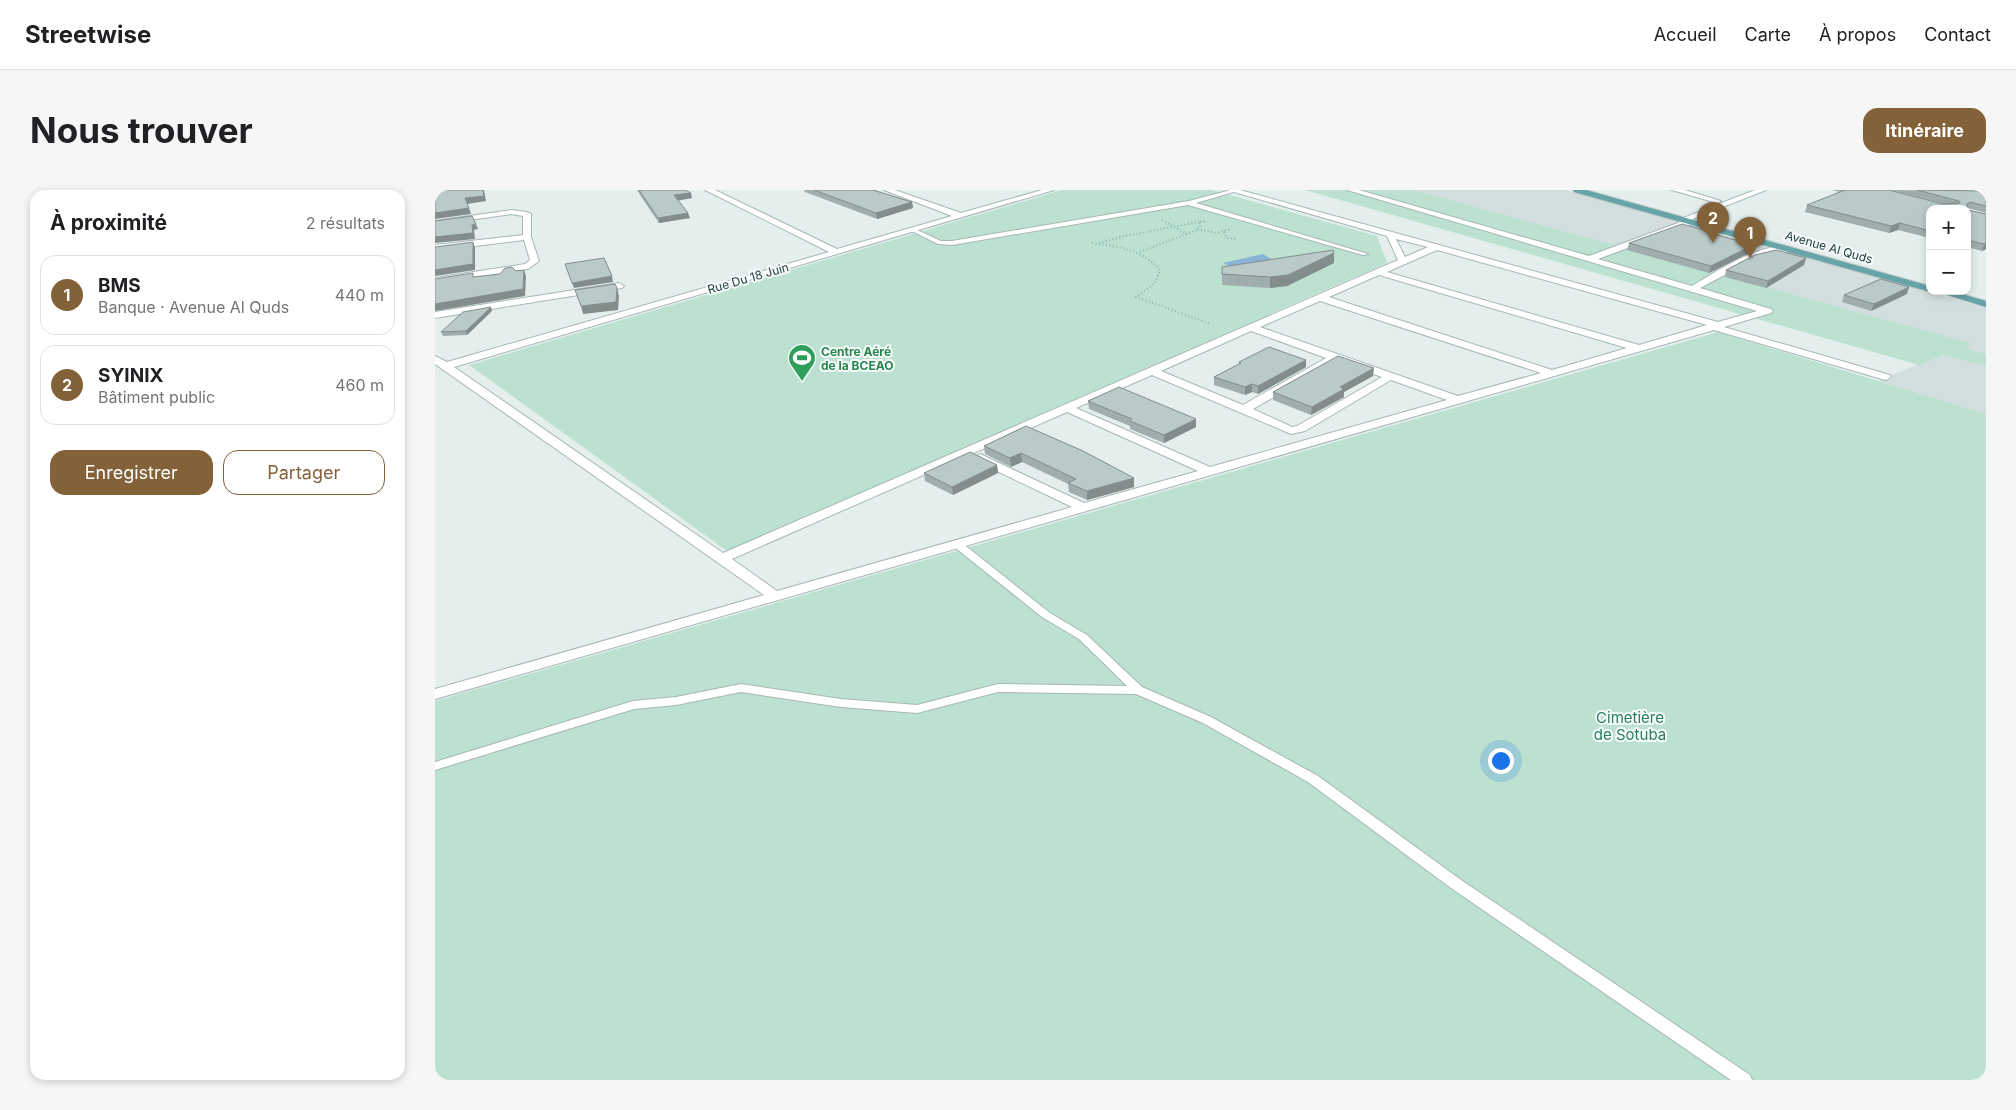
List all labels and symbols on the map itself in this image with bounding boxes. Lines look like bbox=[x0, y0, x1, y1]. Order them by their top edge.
pin: 2 bbox=[1697, 202, 1729, 243]
pin: 1 bbox=[1734, 217, 1766, 258]
street label: Avenue Al Quds bbox=[1784, 227, 1874, 267]
street label: Rue Du 18 Juin bbox=[706, 259, 790, 297]
sports icon: Centre Aéré de la BCEAO bbox=[787, 343, 817, 382]
place label: Centre Aéré de la BCEAO bbox=[821, 344, 893, 373]
park label: Cimetière de Sotuba bbox=[1594, 708, 1666, 744]
your location bbox=[1488, 748, 1514, 774]

